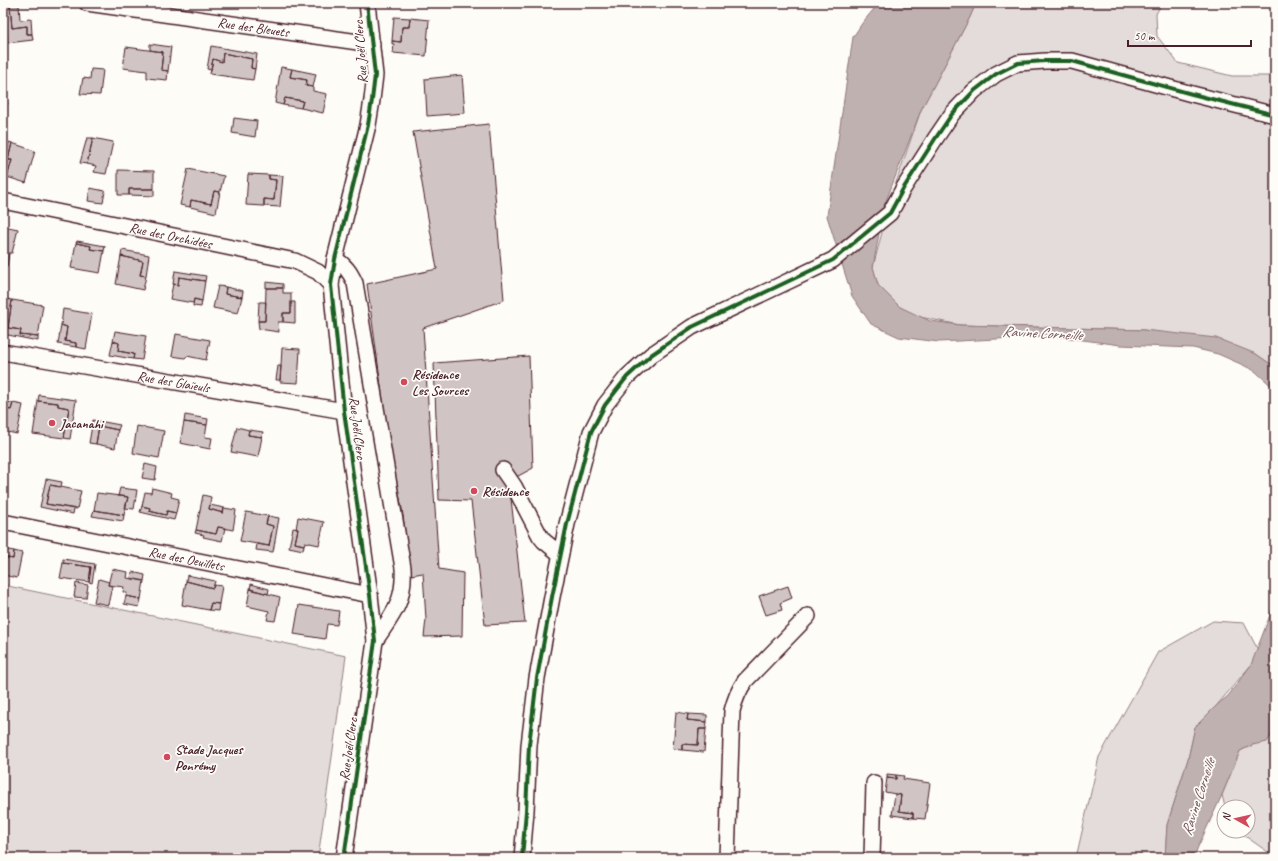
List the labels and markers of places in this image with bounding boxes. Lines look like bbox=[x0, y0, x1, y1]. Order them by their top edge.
place label: Résidence Les Sources bbox=[412, 366, 470, 399]
marker: Résidence Les Sources bbox=[399, 377, 409, 387]
place label: Jacanahi bbox=[59, 415, 105, 432]
marker: Jacanahi bbox=[47, 418, 57, 428]
place label: Résidence bbox=[482, 483, 530, 500]
marker: Résidence bbox=[469, 486, 479, 496]
place label: Stade Jacques Ponrémy bbox=[175, 741, 244, 774]
marker: Stade Jacques Ponrémy bbox=[162, 752, 172, 762]

